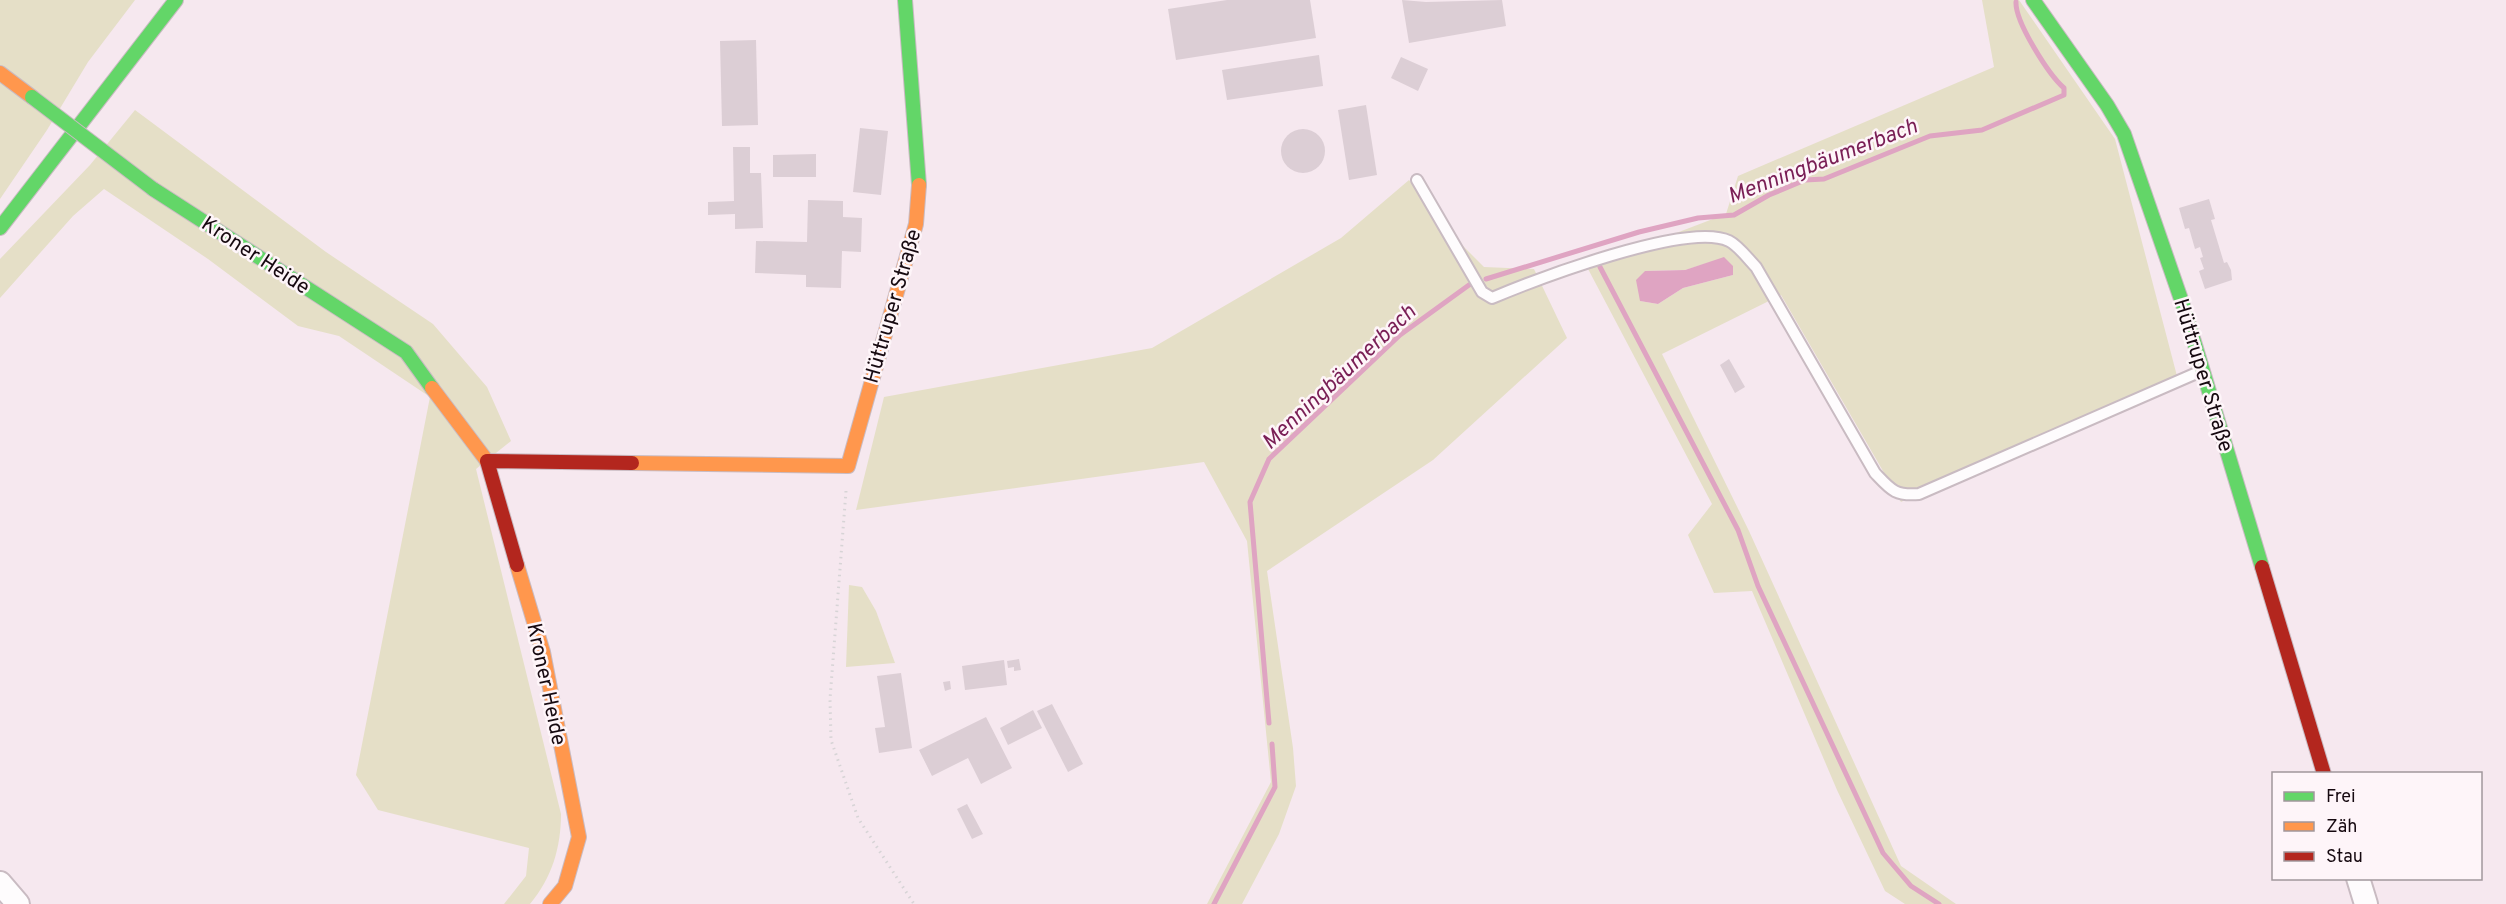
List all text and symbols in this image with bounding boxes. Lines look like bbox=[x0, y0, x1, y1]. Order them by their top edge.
water label: Menningbäumerbach bbox=[1724, 114, 1922, 211]
street label: Kroner Heide bbox=[196, 211, 315, 301]
street label: Hüttruper Straße bbox=[859, 226, 928, 387]
street label: Hüttruper Straße bbox=[2166, 295, 2239, 455]
water label: Menningbäumerbach bbox=[1257, 299, 1422, 456]
street label: Kroner Heide bbox=[519, 621, 572, 748]
legend bbox=[2272, 772, 2482, 880]
text: Frei bbox=[2326, 786, 2356, 809]
text: Zäh bbox=[2326, 816, 2357, 839]
text: Stau bbox=[2326, 846, 2363, 869]

